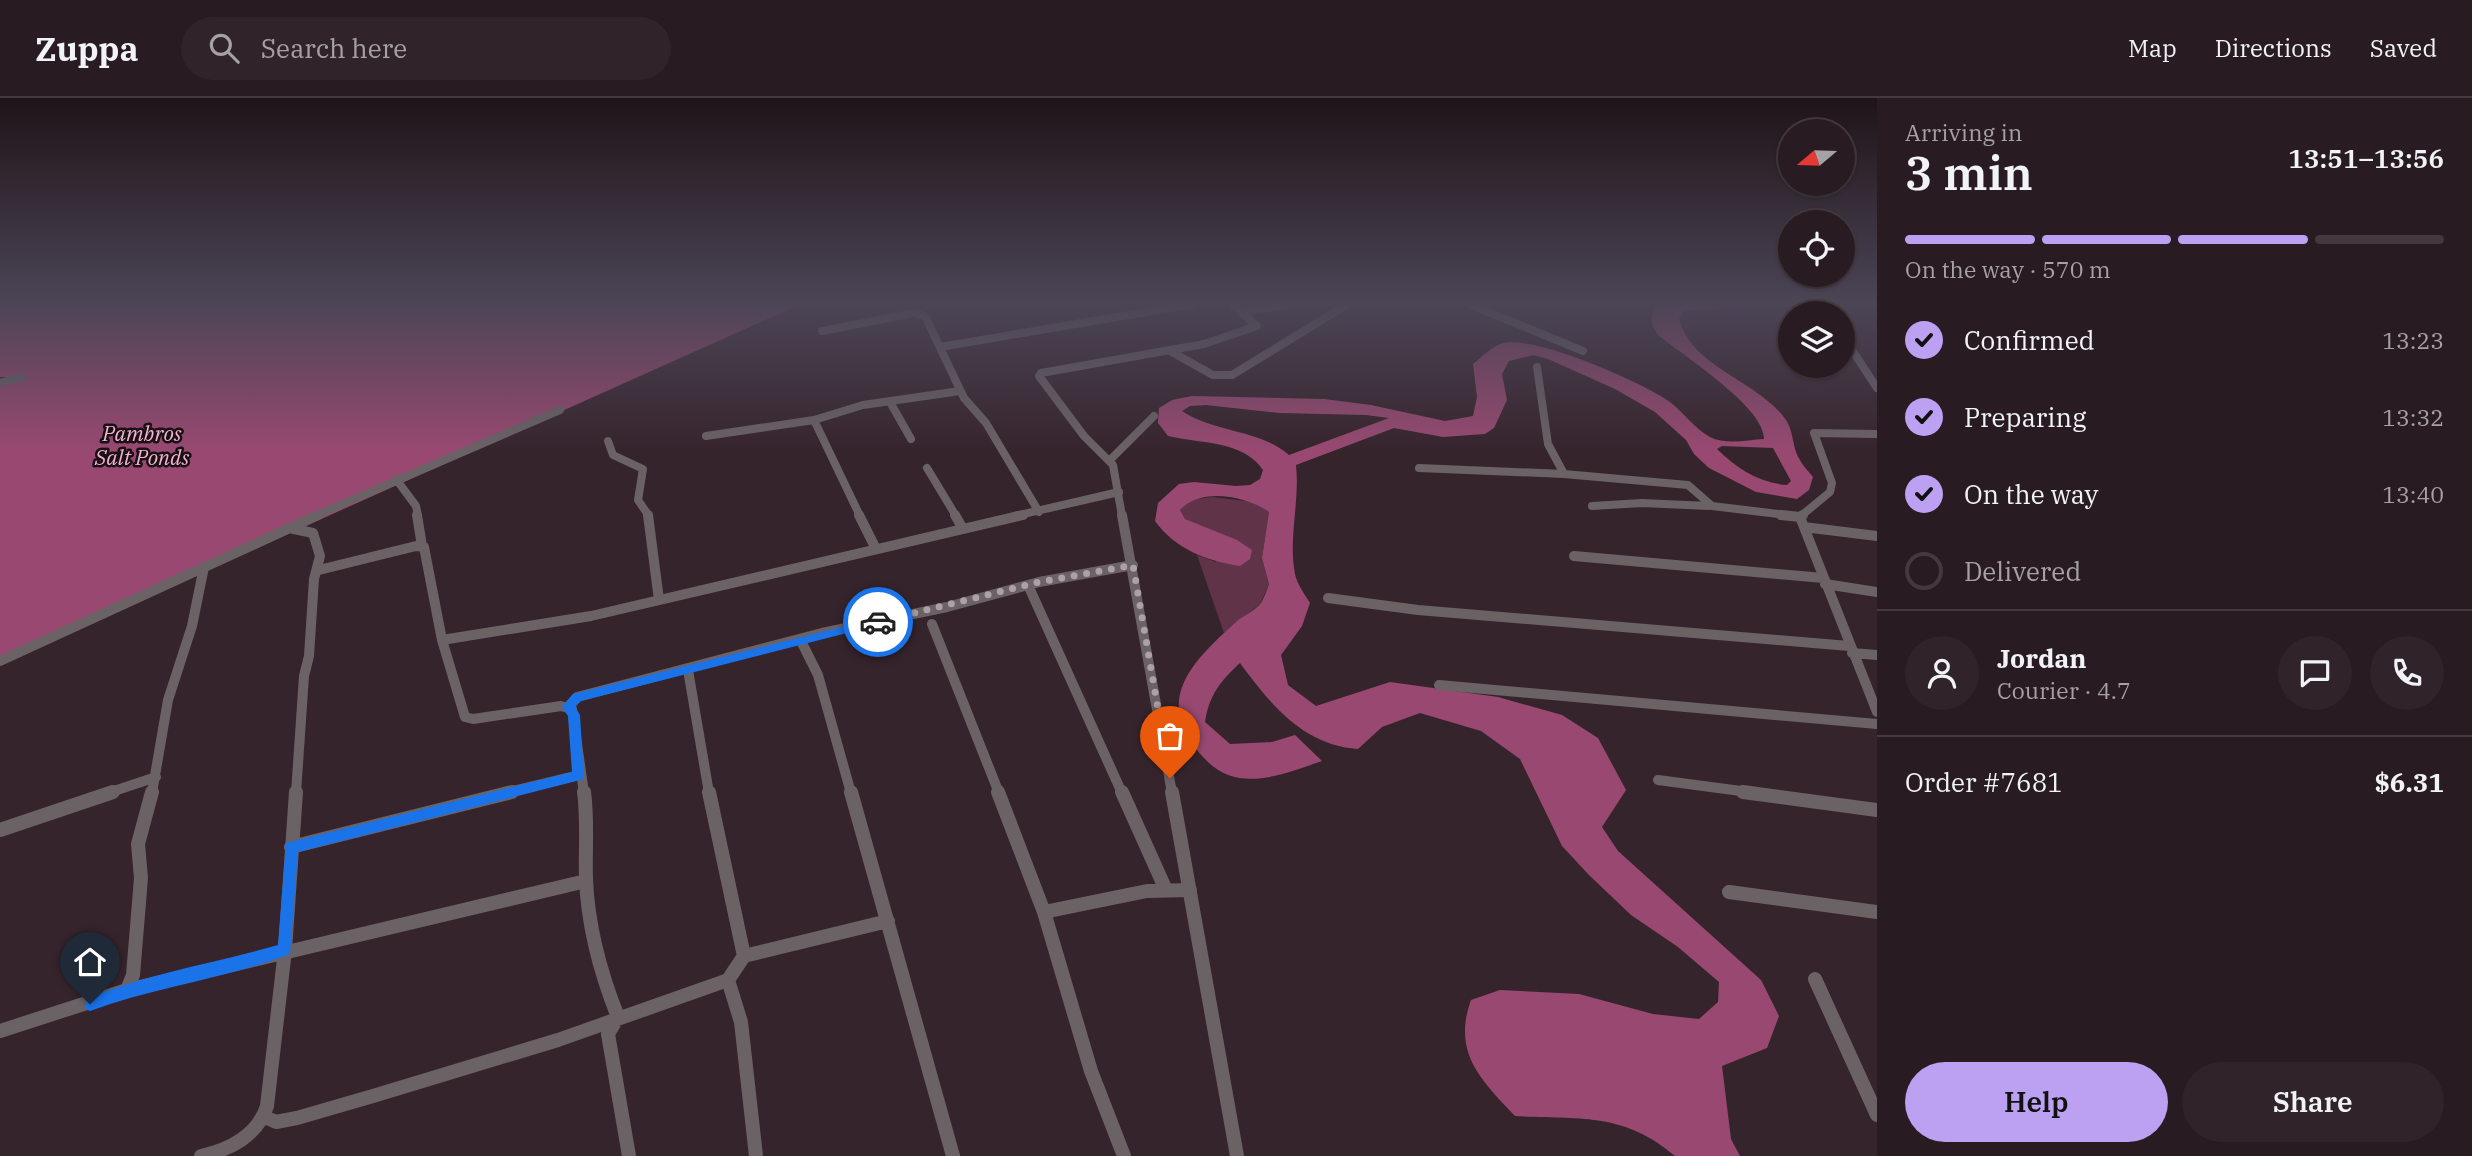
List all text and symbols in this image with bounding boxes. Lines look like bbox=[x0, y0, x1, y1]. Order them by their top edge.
search box bbox=[181, 17, 671, 80]
text: Zuppa bbox=[35, 27, 139, 70]
icon: search bbox=[205, 29, 243, 67]
text: Search here bbox=[261, 31, 407, 65]
text: Map bbox=[2128, 32, 2177, 64]
text: Directions bbox=[2215, 32, 2332, 64]
text: Saved bbox=[2370, 32, 2437, 64]
text: Arriving in bbox=[1905, 117, 2022, 147]
north arrow bbox=[1778, 119, 1855, 196]
map controls bbox=[1778, 119, 1855, 378]
text: 13:51–13:56 bbox=[2288, 141, 2444, 175]
text: 3 min bbox=[1905, 143, 2033, 203]
button: locate bbox=[1778, 210, 1855, 287]
text: On the way · 570 m bbox=[1905, 254, 2111, 284]
button: layers bbox=[1778, 301, 1855, 378]
icon: check bbox=[1905, 321, 1943, 359]
text: Confirmed bbox=[1964, 323, 2095, 357]
text: 13:23 bbox=[2382, 325, 2444, 355]
icon: check bbox=[1905, 398, 1943, 436]
text: Preparing bbox=[1964, 400, 2086, 434]
text: 13:32 bbox=[2382, 402, 2444, 432]
water label: Pambros Salt Ponds bbox=[94, 419, 189, 471]
icon: check bbox=[1905, 475, 1943, 513]
text: On the way bbox=[1964, 477, 2098, 511]
text: 13:40 bbox=[2382, 479, 2444, 509]
text: Delivered bbox=[1964, 554, 2081, 588]
courier bbox=[843, 587, 913, 657]
icon: car bbox=[859, 603, 897, 641]
button: person bbox=[1905, 636, 1979, 710]
button: chat bbox=[2278, 636, 2352, 710]
button: phone bbox=[2370, 636, 2444, 710]
text: Jordan bbox=[1997, 641, 2087, 675]
text: Courier · 4.7 bbox=[1997, 675, 2131, 705]
pin bbox=[1140, 706, 1200, 778]
icon: bag bbox=[1151, 717, 1189, 755]
text: Order #7681 bbox=[1905, 765, 2063, 799]
text: $6.31 bbox=[2374, 765, 2444, 799]
pin bbox=[60, 932, 120, 1004]
icon: home bbox=[71, 943, 109, 981]
button: Help bbox=[1905, 1062, 2168, 1142]
button: Share bbox=[2182, 1062, 2444, 1142]

